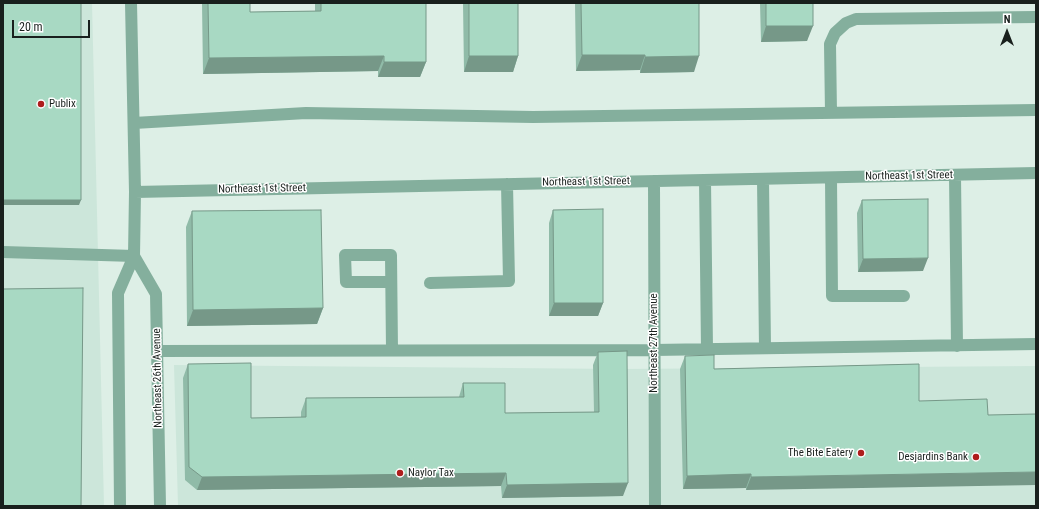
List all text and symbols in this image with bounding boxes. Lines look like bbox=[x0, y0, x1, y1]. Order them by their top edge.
scale bar bbox=[14, 12, 92, 38]
north arrow bbox=[987, 12, 1027, 52]
text: N bbox=[1004, 13, 1010, 26]
text: 20 m bbox=[19, 20, 43, 34]
place label: Publix bbox=[49, 97, 76, 111]
marker: Publix bbox=[36, 99, 46, 109]
street label: Northeast 1st Street bbox=[865, 169, 953, 183]
street label: Northeast 1st Street bbox=[542, 175, 630, 189]
street label: Northeast 1st Street bbox=[218, 182, 306, 196]
street label: Northeast 27th Avenue bbox=[647, 293, 661, 393]
street label: Northeast 26th Avenue bbox=[151, 328, 165, 428]
place label: The Bite Eatery bbox=[788, 446, 853, 460]
marker: The Bite Eatery bbox=[856, 448, 866, 458]
place label: Desjardins Bank bbox=[898, 450, 968, 464]
marker: Desjardins Bank bbox=[971, 452, 981, 462]
place label: Naylor Tax bbox=[408, 466, 454, 480]
marker: Naylor Tax bbox=[395, 468, 405, 478]

